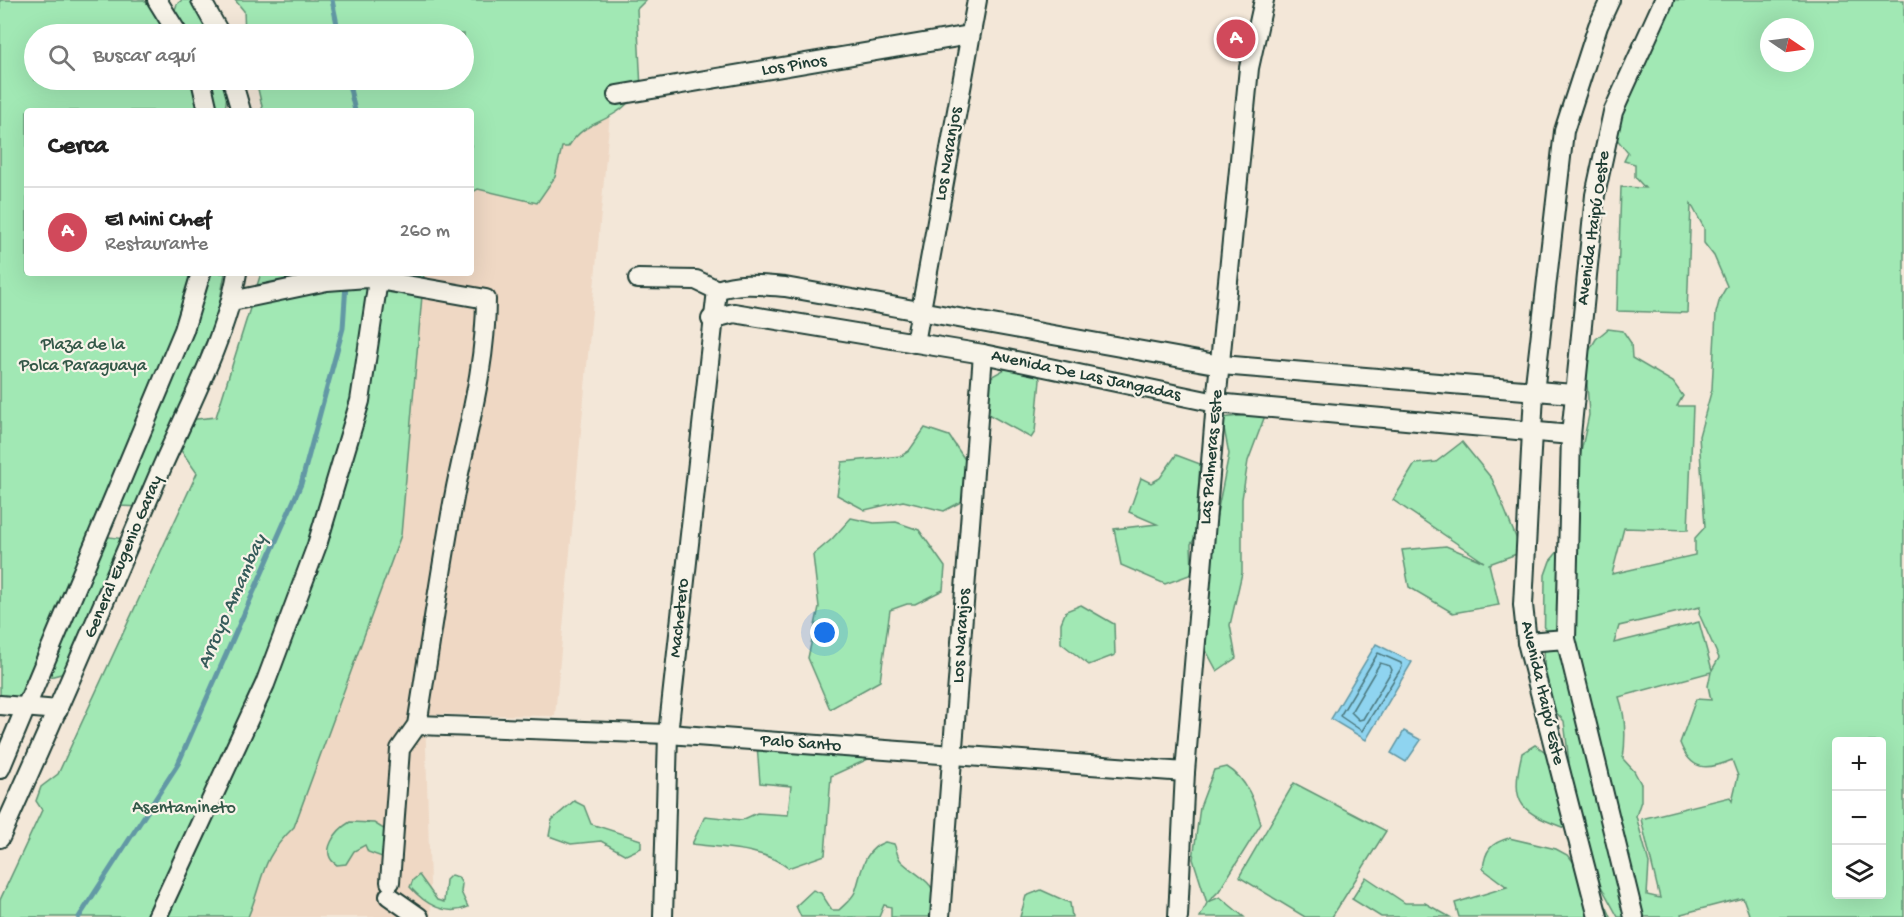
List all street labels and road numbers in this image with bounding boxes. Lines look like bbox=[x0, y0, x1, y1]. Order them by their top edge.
street label: Los Pinos bbox=[760, 50, 829, 81]
street label: Los Naranjos bbox=[930, 104, 968, 202]
street label: Avenida Itaipú Oeste bbox=[1573, 149, 1615, 307]
street label: Avenida De Las Jangadas bbox=[989, 346, 1184, 407]
street label: Las Palmeras Este bbox=[1196, 388, 1228, 525]
street label: General Eugenio Garay bbox=[80, 472, 168, 642]
street label: Machetero bbox=[665, 577, 695, 659]
street label: Los Naranjos bbox=[948, 587, 976, 684]
street label: Avenida Itaipú Este bbox=[1515, 619, 1569, 768]
street label: Palo Santo bbox=[759, 731, 842, 757]

